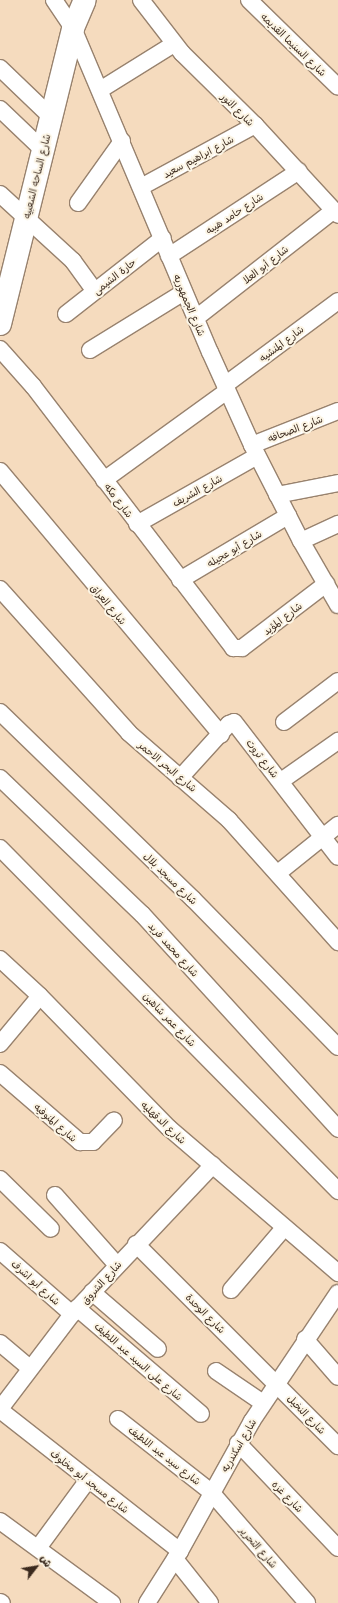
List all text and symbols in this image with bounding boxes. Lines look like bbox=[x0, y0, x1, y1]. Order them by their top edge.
street label: شارع السنيما القديمه bbox=[259, 10, 329, 78]
street label: شارع النور bbox=[219, 90, 257, 128]
street label: شارع ابراهيم سعيد bbox=[161, 132, 235, 180]
street label: شارع الساحه الشعبيه bbox=[20, 133, 52, 219]
street label: شارع حامد هيبه bbox=[203, 190, 265, 236]
street label: شارع أبو العلا bbox=[240, 242, 290, 286]
street label: حارة الشيمى bbox=[90, 256, 138, 296]
street label: شارع الجمهوريه bbox=[172, 272, 208, 338]
street label: شارع المنشيه bbox=[256, 322, 306, 364]
street label: شارع الصحافه bbox=[266, 412, 324, 444]
street label: شارع الشريف bbox=[170, 471, 224, 509]
street label: شارع مكه bbox=[102, 481, 136, 519]
street label: شارع أبو عجيله bbox=[205, 527, 263, 569]
street label: شارع العراق bbox=[89, 581, 129, 627]
street label: شارع المؤيد bbox=[260, 599, 304, 637]
street label: شارع ثروت bbox=[244, 736, 282, 780]
street label: شارع البحر الاحمر bbox=[136, 738, 200, 794]
street label: شارع مسجد بلال bbox=[142, 849, 200, 907]
street label: شارع محمد فريد bbox=[146, 919, 202, 979]
street label: شارع عمر شاهين bbox=[141, 989, 199, 1049]
street label: شارع الدقهليه bbox=[139, 1098, 189, 1146]
street label: شارع المنوفيه bbox=[32, 1100, 80, 1144]
street label: شارع أبو اشرف bbox=[9, 1257, 63, 1307]
street label: شارع الشروق bbox=[79, 1258, 123, 1306]
street label: شارع الوحدة bbox=[184, 1291, 228, 1335]
street label: شارع على السيد عبد اللطيف bbox=[93, 1320, 185, 1402]
street label: شارع النخيل bbox=[285, 1392, 329, 1436]
street label: شارع اسكندريه bbox=[218, 1416, 258, 1474]
street label: شارع سيد عبد اللطيف bbox=[126, 1423, 204, 1487]
street label: شارع مسجد أبو مخلوف bbox=[49, 1447, 131, 1515]
street label: شارع غزه bbox=[270, 1478, 306, 1514]
street label: شارع التحرير bbox=[238, 1524, 280, 1570]
north arrow bbox=[16, 1547, 56, 1587]
text: ش bbox=[36, 1551, 57, 1570]

